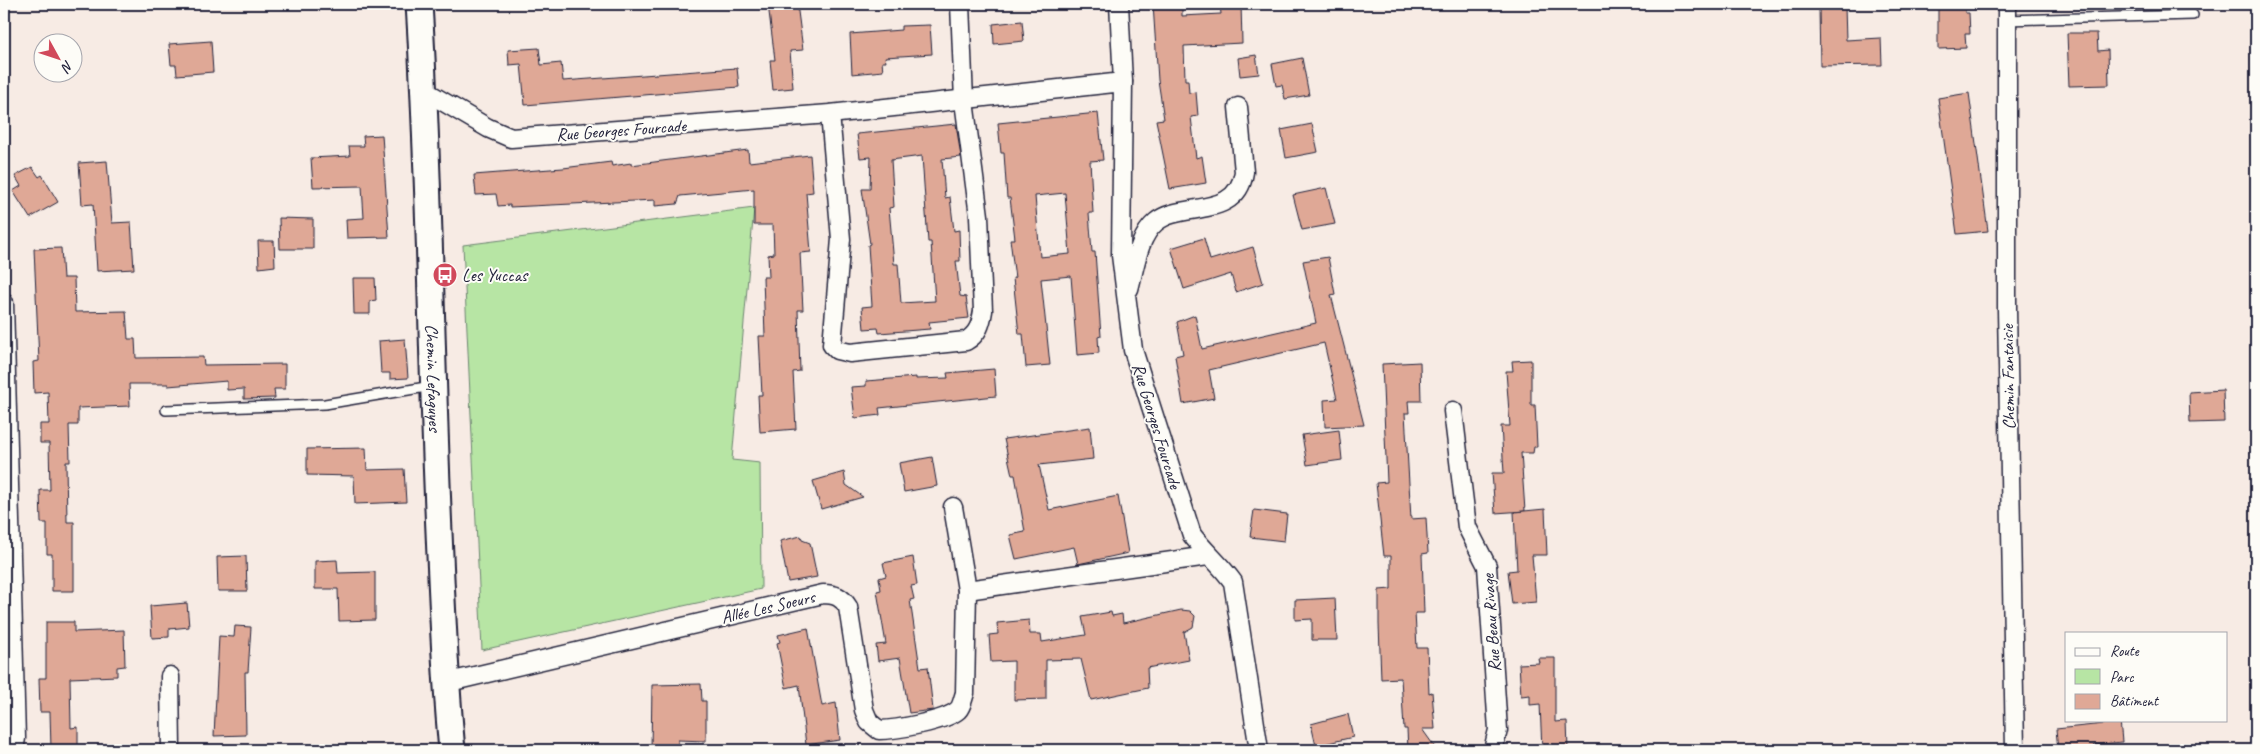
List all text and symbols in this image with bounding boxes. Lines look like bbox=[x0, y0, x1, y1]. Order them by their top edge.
north arrow bbox=[32, 32, 82, 82]
text: N bbox=[57, 57, 77, 77]
street label: Rue Georges Fourcade bbox=[555, 114, 688, 146]
bus stop icon: Les Yuccas bbox=[432, 262, 458, 288]
place label: Les Yuccas bbox=[462, 264, 529, 286]
street label: Chemin Fantaisie bbox=[1996, 323, 2020, 430]
street label: Chemin Lefaguyes bbox=[421, 324, 446, 434]
street label: Rue Georges Fourcade bbox=[1127, 361, 1187, 492]
street label: Rue Beau Rivage bbox=[1477, 572, 1505, 673]
street label: Allée Les Soeurs bbox=[719, 585, 819, 628]
legend bbox=[2065, 632, 2228, 722]
text: Route bbox=[2110, 642, 2140, 661]
text: Parc bbox=[2110, 668, 2134, 687]
text: Bâtiment bbox=[2110, 692, 2160, 711]

